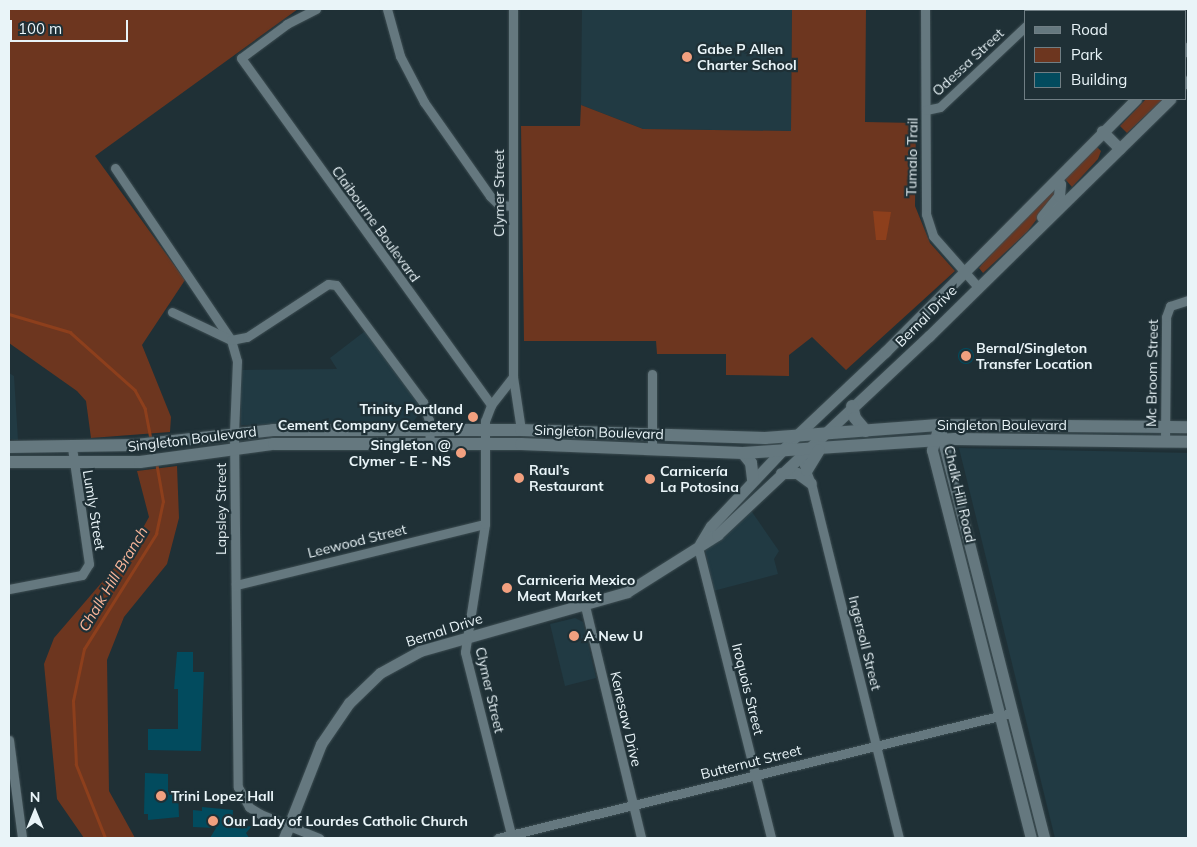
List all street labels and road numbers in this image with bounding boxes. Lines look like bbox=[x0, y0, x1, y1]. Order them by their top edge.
street label: Odessa Street bbox=[929, 25, 1007, 99]
street label: Tumalo Trail bbox=[903, 118, 921, 196]
street label: Clymer Street bbox=[491, 149, 507, 237]
street label: Claibourne Boulevard bbox=[328, 163, 424, 285]
street label: Bernal Drive bbox=[892, 282, 960, 350]
street label: Mc Broom Street bbox=[1143, 319, 1161, 427]
street label: Singleton Boulevard bbox=[937, 417, 1067, 433]
street label: Singleton Boulevard bbox=[534, 421, 664, 443]
street label: Singleton Boulevard bbox=[127, 423, 257, 455]
street label: Chalk Hill Road bbox=[941, 444, 979, 544]
street label: Lapsley Street bbox=[213, 463, 229, 555]
street label: Lumly Street bbox=[79, 469, 109, 551]
street label: Leewood Street bbox=[306, 521, 408, 561]
street label: Ingersoll Street bbox=[845, 594, 885, 692]
street label: Bernal Drive bbox=[404, 610, 484, 650]
street label: Iroquois Street bbox=[729, 641, 767, 737]
street label: Clymer Street bbox=[472, 645, 508, 735]
street label: Kenesaw Drive bbox=[607, 670, 645, 768]
street label: Butternut Street bbox=[699, 741, 803, 783]

